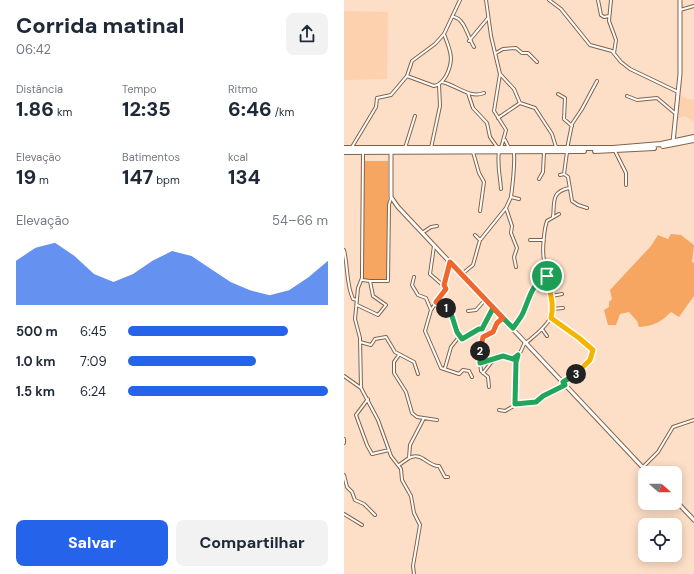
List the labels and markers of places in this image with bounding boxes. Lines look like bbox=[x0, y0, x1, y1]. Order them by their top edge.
pin bbox=[530, 259, 564, 293]
pin: 1 bbox=[436, 298, 456, 318]
pin: 2 bbox=[470, 341, 490, 361]
pin: 3 bbox=[566, 364, 586, 384]

